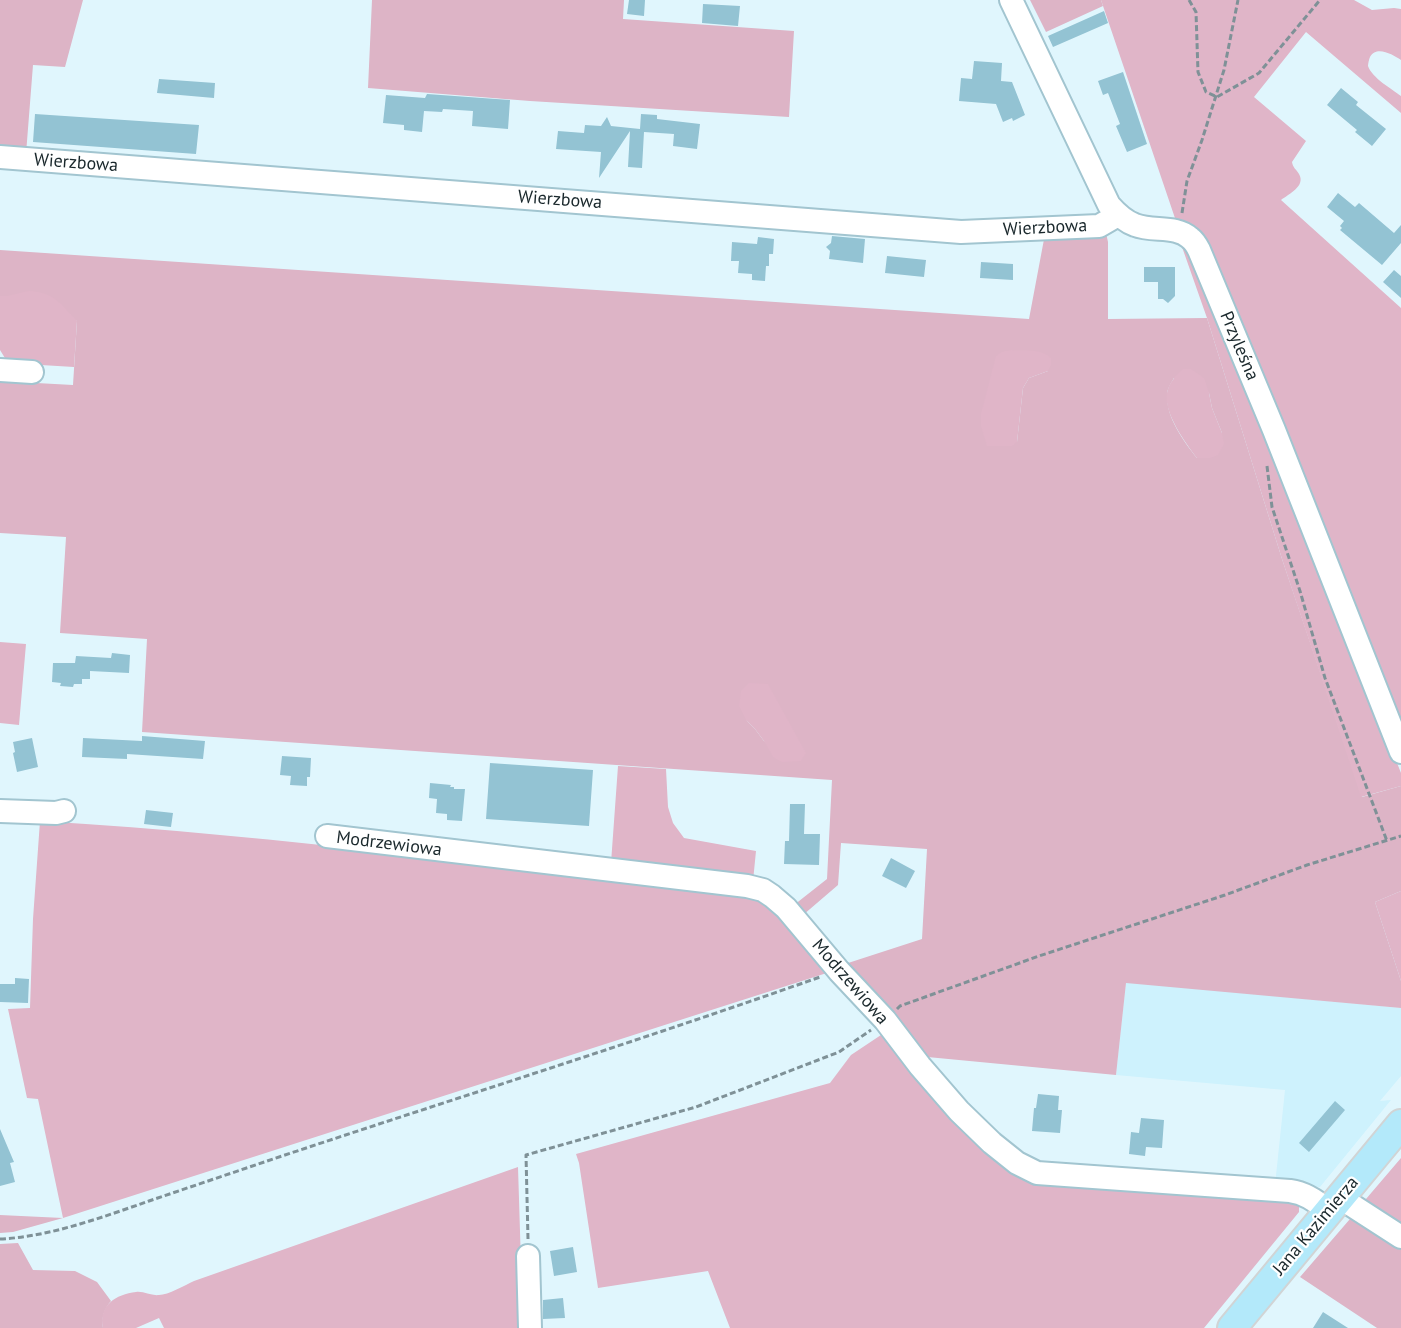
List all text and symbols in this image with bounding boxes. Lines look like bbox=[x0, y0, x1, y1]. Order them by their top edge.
street label: Wierzbowa bbox=[33, 149, 119, 177]
street label: Wierzbowa bbox=[517, 186, 603, 214]
street label: Wierzbowa bbox=[1002, 215, 1088, 241]
street label: Przyleśna bbox=[1215, 308, 1263, 384]
street label: Modrzewiowa bbox=[335, 827, 443, 861]
street label: Modrzewiowa bbox=[807, 935, 893, 1029]
street label: Jana Kazimierza bbox=[1269, 1172, 1363, 1280]

